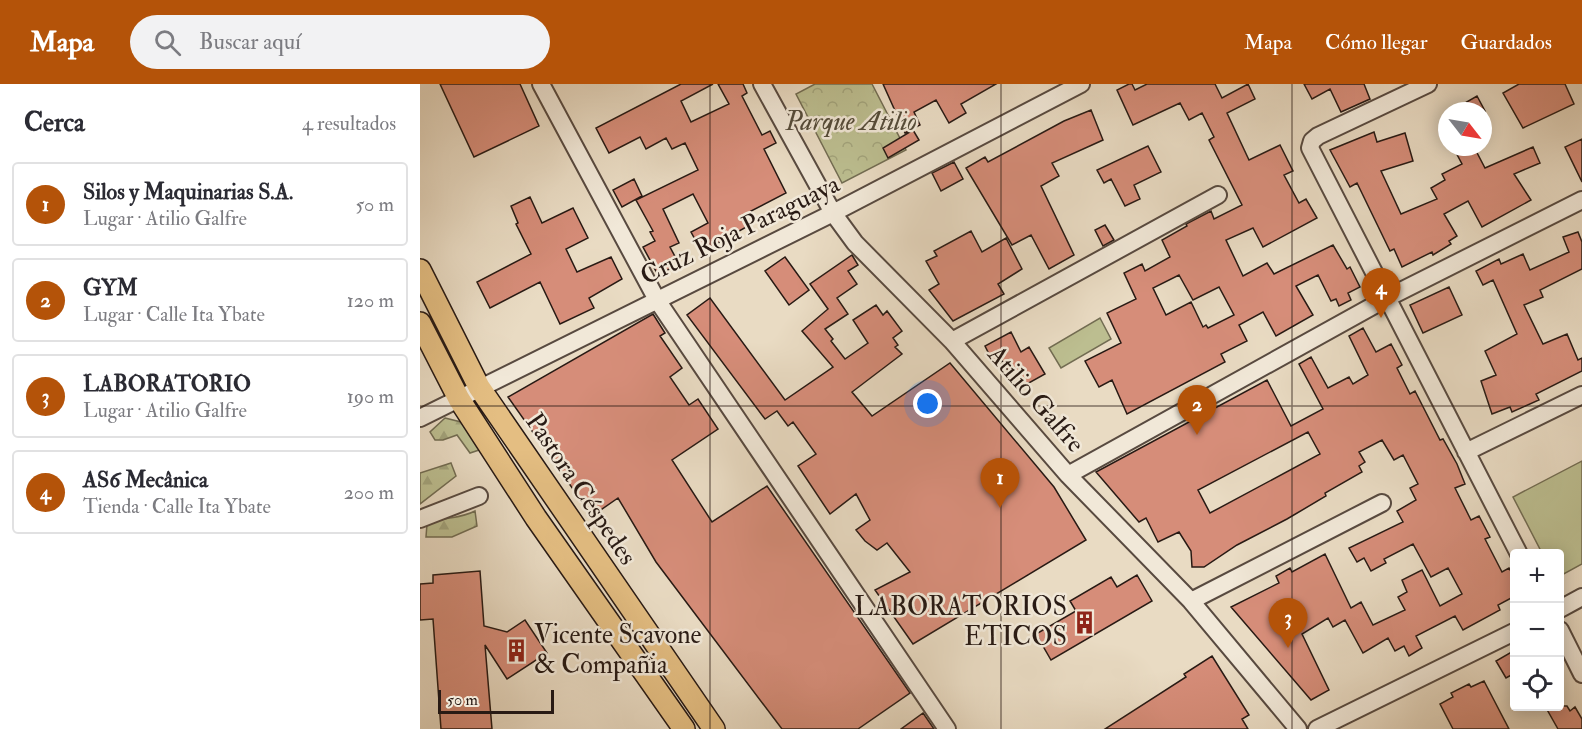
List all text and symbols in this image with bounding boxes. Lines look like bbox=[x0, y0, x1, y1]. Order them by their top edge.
search box bbox=[130, 15, 550, 69]
text: Mapa bbox=[30, 25, 94, 60]
icon: search bbox=[151, 26, 184, 59]
text: Buscar aquí bbox=[199, 28, 301, 56]
text: Mapa bbox=[1244, 29, 1292, 56]
text: Cómo llegar bbox=[1325, 29, 1428, 56]
text: Guardados bbox=[1461, 29, 1552, 56]
north arrow bbox=[1438, 102, 1492, 156]
park label: Parque Atilio bbox=[784, 106, 917, 138]
text: Cerca bbox=[24, 107, 85, 139]
text: 4 resultados bbox=[302, 111, 396, 136]
street label: Cruz Roja Paraguaya bbox=[635, 168, 845, 292]
text: Silos y Maquinarias S.A. bbox=[83, 178, 293, 206]
text: 1 bbox=[42, 192, 49, 217]
text: 50 m bbox=[355, 192, 394, 217]
text: Lugar · Atilio Galfre bbox=[83, 206, 247, 231]
pin: 4 bbox=[1362, 268, 1400, 318]
text: GYM bbox=[83, 274, 138, 302]
text: 2 bbox=[40, 288, 51, 313]
text: 120 m bbox=[347, 288, 394, 313]
text: Lugar · Calle Ita Ybate bbox=[83, 302, 265, 327]
street label: Atilio Galfre bbox=[980, 338, 1091, 459]
text: LABORATORIO bbox=[83, 370, 251, 398]
text: 3 bbox=[42, 384, 49, 409]
text: 190 m bbox=[347, 384, 394, 409]
pin: 2 bbox=[1178, 386, 1216, 435]
your location bbox=[913, 389, 942, 418]
text: Lugar · Atilio Galfre bbox=[83, 398, 247, 423]
street label: Pastora Céspedes bbox=[518, 407, 644, 572]
pin: 1 bbox=[980, 458, 1020, 508]
text: AS6 Mecânica bbox=[83, 466, 208, 494]
text: 4 bbox=[40, 480, 51, 505]
text: 200 m bbox=[344, 480, 394, 505]
text: Tienda · Calle Ita Ybate bbox=[83, 494, 271, 519]
map controls bbox=[1510, 549, 1564, 711]
button: + bbox=[1510, 549, 1564, 603]
place label: LABORATORIOS ETICOS bbox=[854, 591, 1067, 653]
pin: 3 bbox=[1268, 598, 1308, 648]
button: − bbox=[1510, 603, 1564, 657]
building icon: LABORATORIOS ETICOS bbox=[1072, 609, 1098, 635]
place label: Vicente Scavone & Compañia bbox=[534, 619, 702, 682]
building icon: Vicente Scavone & Compañia bbox=[503, 637, 529, 663]
button: locate bbox=[1510, 657, 1564, 711]
scale bar bbox=[438, 687, 554, 714]
text: 50 m bbox=[447, 690, 478, 710]

